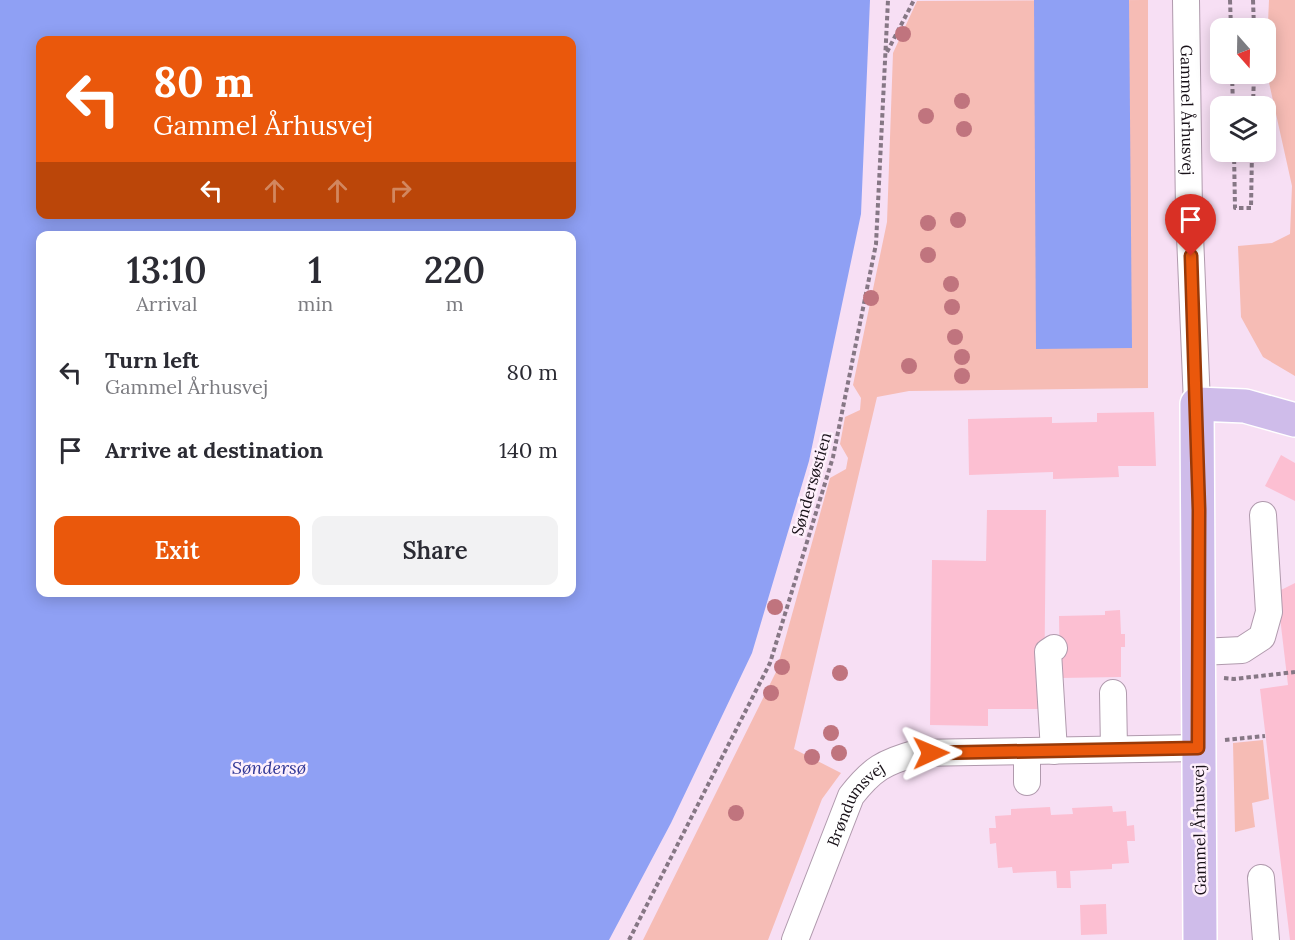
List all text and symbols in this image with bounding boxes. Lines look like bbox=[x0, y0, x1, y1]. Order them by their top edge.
north arrow bbox=[1210, 18, 1276, 84]
map controls bbox=[1210, 18, 1276, 162]
street label: Gammel Århusvej bbox=[1177, 44, 1198, 175]
text: 80 m bbox=[153, 55, 253, 109]
icon: left bbox=[54, 60, 132, 138]
button: layers bbox=[1210, 96, 1276, 162]
text: Gammel Århusvej bbox=[153, 108, 373, 142]
icon: left bbox=[195, 174, 228, 207]
icon: ahead bbox=[258, 174, 291, 207]
icon: ahead bbox=[321, 174, 354, 207]
icon: right bbox=[384, 174, 417, 207]
pin bbox=[1165, 194, 1216, 256]
icon: arrive bbox=[1174, 203, 1207, 236]
text: 13:10 bbox=[127, 247, 207, 293]
text: 1 bbox=[308, 247, 322, 293]
text: 220 bbox=[424, 247, 485, 293]
text: Arrival bbox=[136, 291, 197, 316]
text: min bbox=[298, 291, 333, 316]
text: m bbox=[446, 291, 464, 316]
text: Turn left bbox=[105, 346, 199, 374]
icon: left bbox=[54, 356, 87, 389]
text: 80 m bbox=[507, 358, 558, 386]
text: Gammel Århusvej bbox=[105, 374, 268, 399]
street label: Søndersøstien bbox=[787, 430, 835, 538]
icon: arrive bbox=[54, 434, 87, 467]
text: Arrive at destination bbox=[105, 436, 323, 464]
text: 140 m bbox=[499, 436, 558, 464]
button: Exit bbox=[54, 516, 300, 585]
button: Share bbox=[312, 516, 558, 585]
position arrow bbox=[899, 721, 963, 785]
water label: Søndersø bbox=[232, 756, 306, 779]
street label: Brøndumsvej bbox=[822, 757, 888, 849]
street label: Gammel Århusvej bbox=[1188, 765, 1210, 895]

